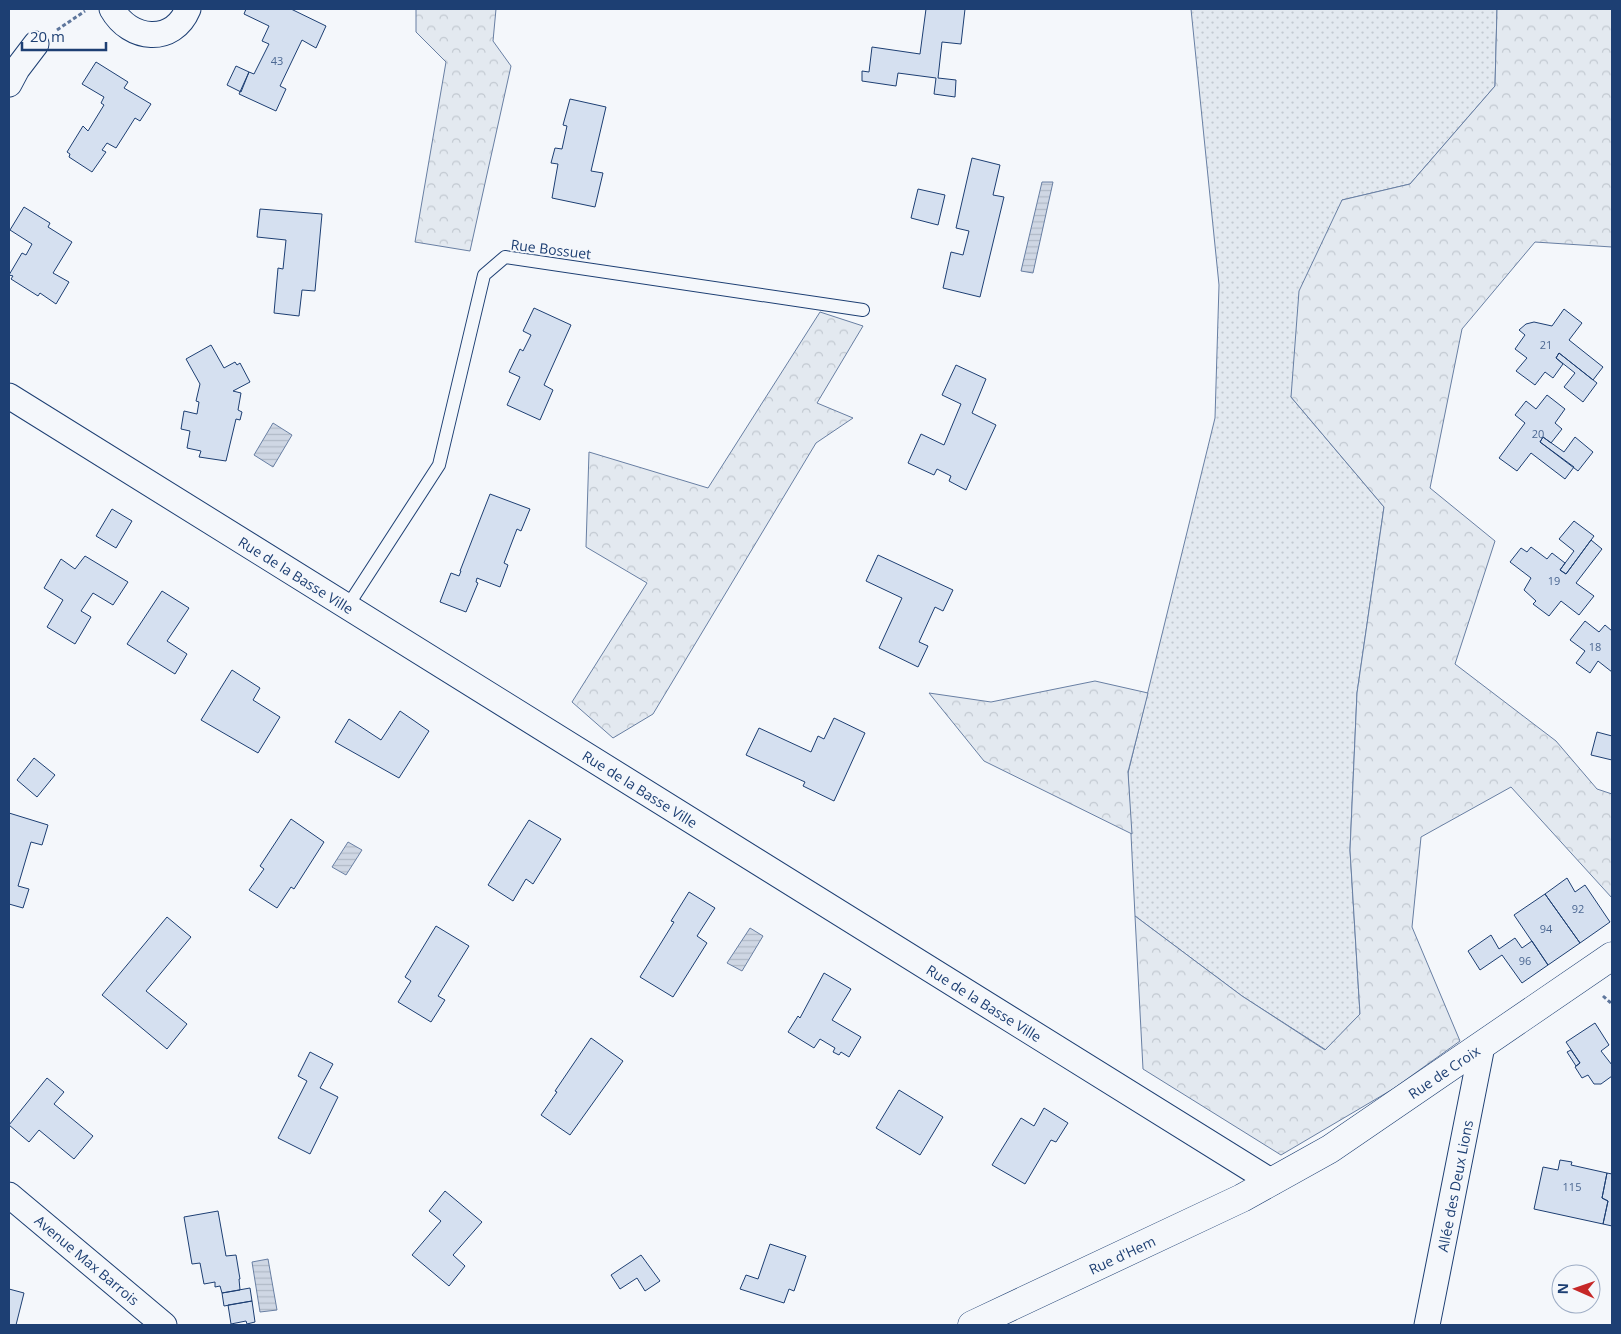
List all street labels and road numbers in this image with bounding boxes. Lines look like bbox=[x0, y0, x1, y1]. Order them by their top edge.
street label: Rue Bossuet bbox=[510, 235, 592, 263]
street label: Rue de la Basse Ville bbox=[235, 532, 357, 618]
street label: Rue de la Basse Ville bbox=[579, 746, 701, 832]
street label: Rue de la Basse Ville bbox=[923, 960, 1045, 1046]
street label: Rue de Croix bbox=[1404, 1041, 1484, 1103]
street label: Allée des Deux Lions bbox=[1433, 1118, 1477, 1254]
street label: Avenue Max Barrois bbox=[31, 1211, 143, 1309]
street label: Rue d'Hem bbox=[1086, 1231, 1158, 1279]

